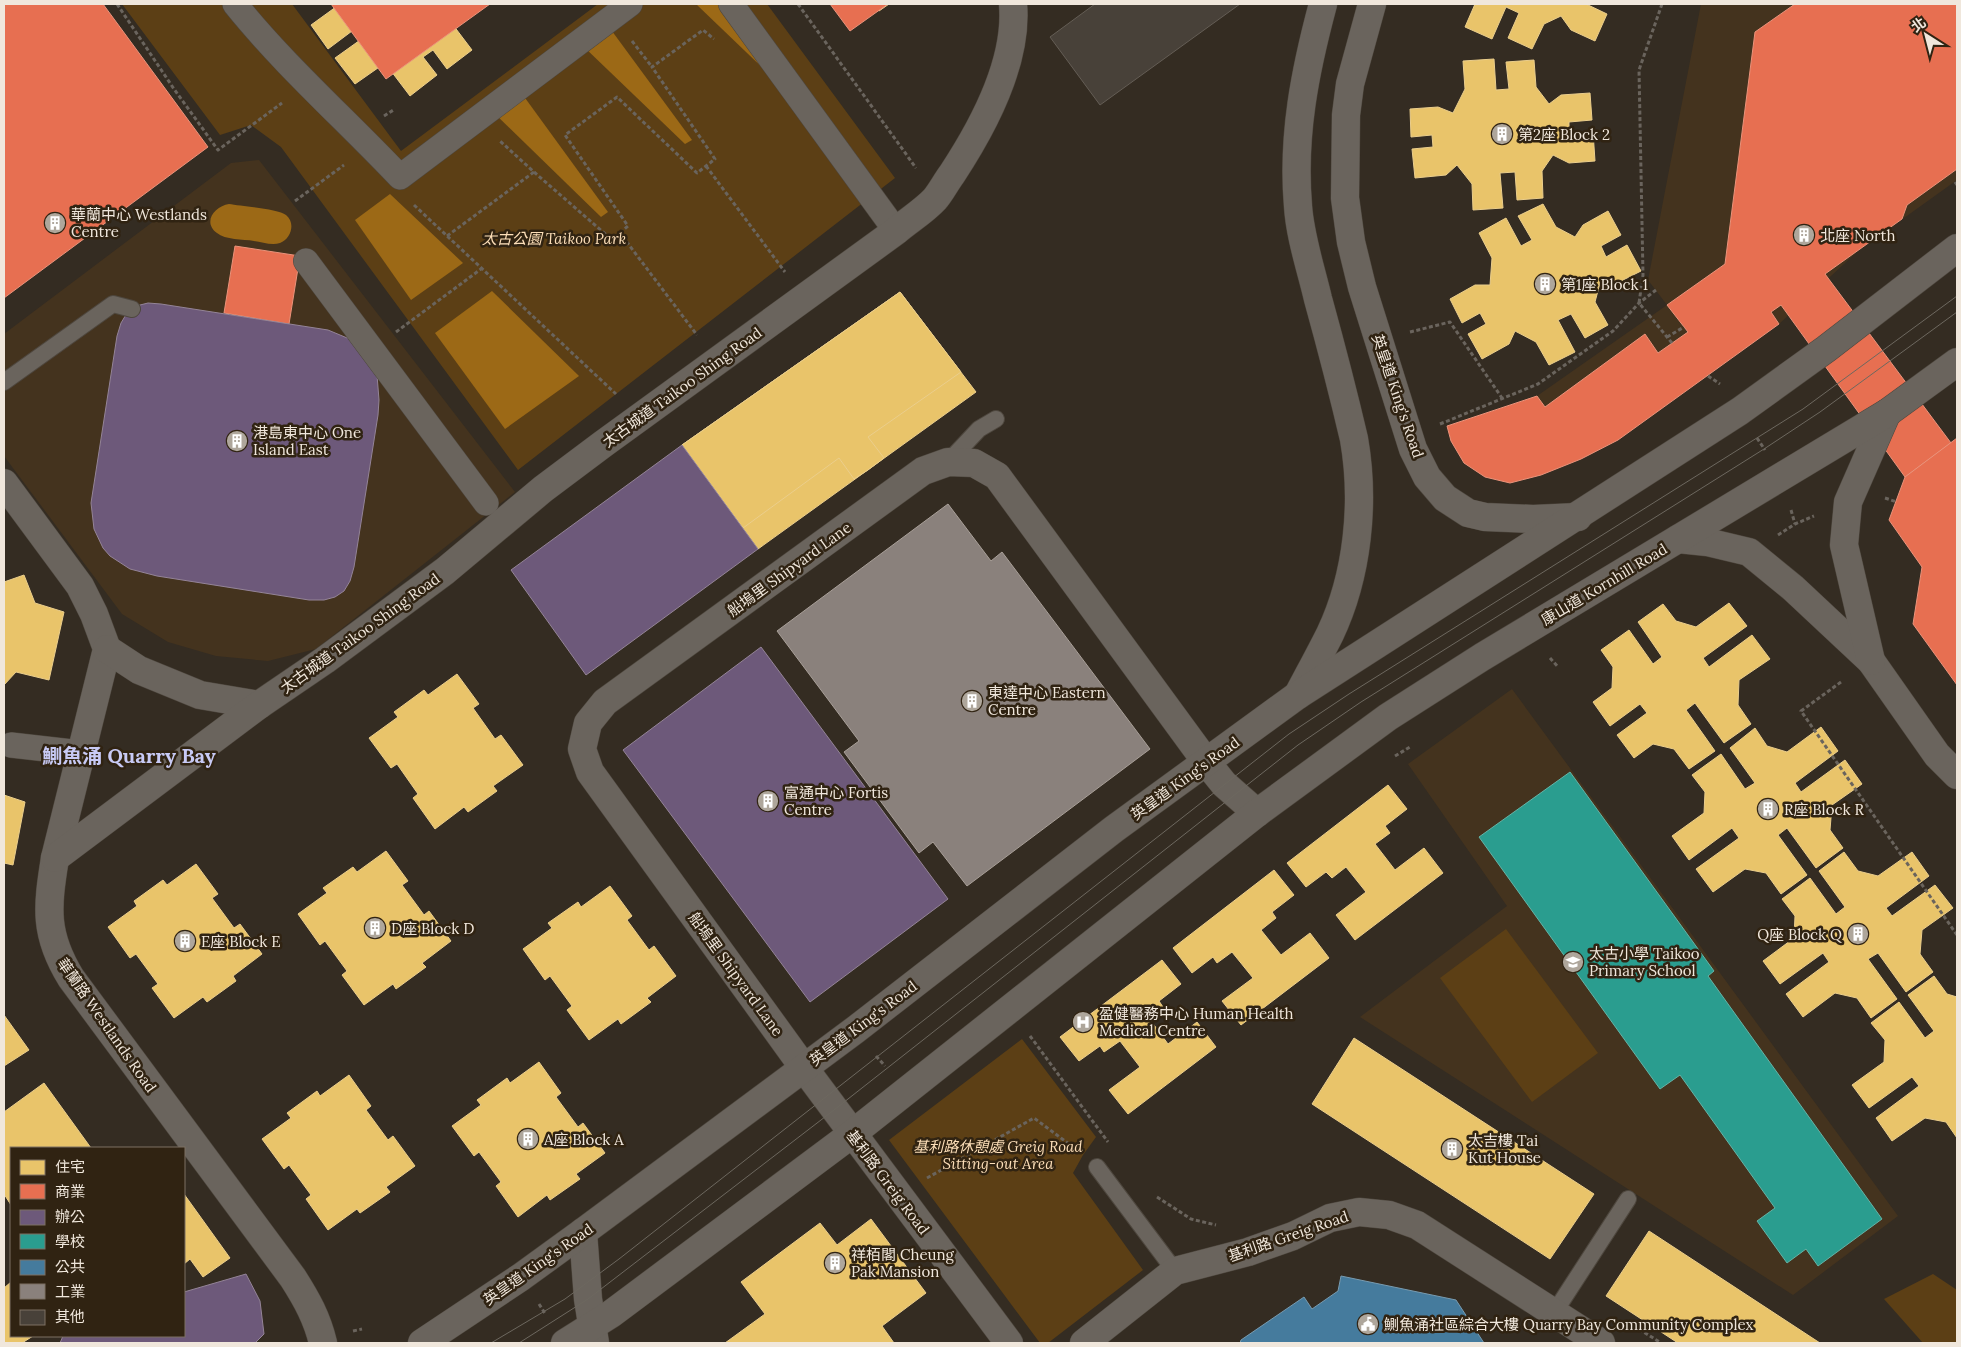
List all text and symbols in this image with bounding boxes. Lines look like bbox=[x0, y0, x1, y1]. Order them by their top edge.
north arrow bbox=[1901, 10, 1951, 60]
text: 北 bbox=[1907, 13, 1929, 36]
building icon: 第2座 Block 2 bbox=[1490, 122, 1514, 146]
place label: 第2座 Block 2 bbox=[1518, 125, 1610, 144]
place label: 華蘭中心 Westlands Centre bbox=[71, 205, 207, 241]
building icon: 華蘭中心 Westlands Centre bbox=[43, 211, 67, 235]
building icon: 北座 North bbox=[1792, 223, 1816, 247]
place label: 北座 North bbox=[1820, 226, 1895, 245]
park label: 太古公園 Taikoo Park bbox=[482, 229, 626, 248]
building icon: 第1座 Block 1 bbox=[1533, 272, 1557, 296]
place label: 第1座 Block 1 bbox=[1561, 275, 1648, 294]
street label: 太古城道 Taikoo Shing Road bbox=[599, 323, 765, 451]
street label: 英皇道 King's Road bbox=[1368, 332, 1428, 460]
place label: 港島東中心 One Island East bbox=[253, 423, 361, 459]
building icon: 港島東中心 One Island East bbox=[225, 429, 249, 453]
street label: 船塢里 Shipyard Lane bbox=[723, 518, 855, 620]
street label: 康山道 Kornhill Road bbox=[1538, 539, 1670, 629]
street label: 太古城道 Taikoo Shing Road bbox=[277, 569, 443, 697]
place label: 東達中心 Eastern Centre bbox=[988, 683, 1106, 719]
building icon: 東達中心 Eastern Centre bbox=[960, 689, 984, 713]
street label: 英皇道 King's Road bbox=[1127, 732, 1243, 824]
district label: 鰂魚涌 Quarry Bay bbox=[42, 743, 216, 768]
place label: 富通中心 Fortis Centre bbox=[784, 783, 888, 819]
building icon: 富通中心 Fortis Centre bbox=[756, 789, 780, 813]
building icon: R座 Block R bbox=[1756, 797, 1780, 821]
place label: R座 Block R bbox=[1784, 800, 1864, 819]
street label: 船塢里 Shipyard Lane bbox=[685, 908, 787, 1040]
building icon: D座 Block D bbox=[363, 916, 387, 940]
place label: D座 Block D bbox=[391, 919, 474, 938]
building icon: Q座 Block Q bbox=[1846, 922, 1870, 946]
place label: Q座 Block Q bbox=[1757, 925, 1842, 944]
building icon: E座 Block E bbox=[173, 929, 197, 953]
place label: E座 Block E bbox=[201, 932, 281, 951]
place label: 太古小學 Taikoo Primary School bbox=[1589, 944, 1700, 980]
school or university icon: 太古小學 Taikoo Primary School bbox=[1561, 950, 1585, 974]
street label: 華蘭路 Westlands Road bbox=[53, 954, 161, 1096]
street label: 英皇道 King's Road bbox=[806, 976, 920, 1070]
place label: 盈健醫務中心 Human Health Medical Centre bbox=[1099, 1004, 1294, 1040]
hospital icon: 盈健醫務中心 Human Health Medical Centre bbox=[1071, 1010, 1095, 1034]
street label: 基利路 Greig Road bbox=[842, 1126, 934, 1238]
building icon: A座 Block A bbox=[516, 1127, 540, 1151]
place label: A座 Block A bbox=[543, 1130, 624, 1149]
place label: 太吉樓 Tai Kut House bbox=[1468, 1131, 1541, 1167]
park label: 基利路休憩處 Greig Road Sitting-out Area bbox=[913, 1137, 1083, 1173]
building icon: 太吉樓 Tai Kut House bbox=[1440, 1137, 1464, 1161]
legend bbox=[10, 1147, 185, 1337]
text: 住宅 bbox=[55, 1157, 85, 1176]
text: 商業 bbox=[55, 1182, 85, 1201]
street label: 基利路 Greig Road bbox=[1225, 1206, 1351, 1266]
text: 辦公 bbox=[55, 1207, 85, 1226]
street label: 英皇道 King's Road bbox=[479, 1219, 597, 1309]
text: 學校 bbox=[55, 1232, 85, 1251]
place label: 祥栢閣 Cheung Pak Mansion bbox=[851, 1245, 955, 1281]
building icon: 祥栢閣 Cheung Pak Mansion bbox=[823, 1251, 847, 1275]
text: 公共 bbox=[55, 1257, 85, 1276]
text: 工業 bbox=[55, 1282, 85, 1301]
text: 其他 bbox=[55, 1307, 85, 1326]
public building icon: 鰂魚涌社區綜合大樓 Quarry Bay Community Complex bbox=[1356, 1312, 1380, 1336]
place label: 鰂魚涌社區綜合大樓 Quarry Bay Community Complex bbox=[1384, 1315, 1754, 1334]

